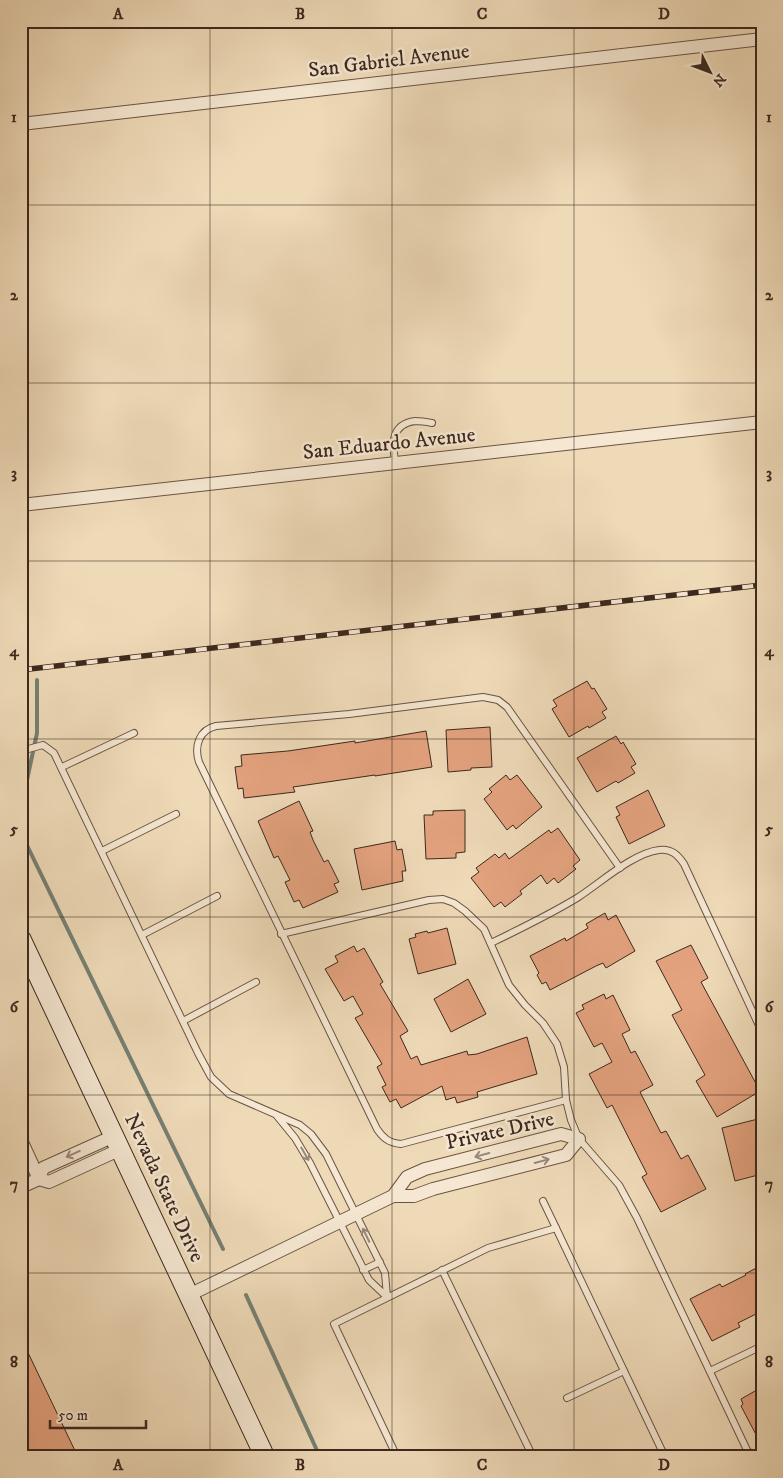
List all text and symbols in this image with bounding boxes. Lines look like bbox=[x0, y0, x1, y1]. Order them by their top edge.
text: A bbox=[112, 4, 124, 24]
text: B bbox=[295, 4, 305, 24]
text: C bbox=[477, 4, 487, 24]
text: D bbox=[658, 4, 670, 24]
street label: San Gabriel Avenue bbox=[307, 38, 471, 84]
north arrow bbox=[686, 48, 736, 98]
text: N bbox=[708, 70, 729, 91]
text: 1 bbox=[11, 107, 17, 127]
text: 1 bbox=[766, 107, 772, 127]
text: 2 bbox=[10, 285, 19, 305]
text: 2 bbox=[765, 285, 774, 305]
street label: San Eduardo Avenue bbox=[301, 422, 477, 466]
text: 3 bbox=[11, 463, 17, 483]
text: 3 bbox=[766, 463, 772, 483]
text: 4 bbox=[8, 641, 19, 661]
text: 4 bbox=[763, 641, 774, 661]
text: 5 bbox=[9, 819, 18, 839]
text: 5 bbox=[764, 819, 773, 839]
text: 6 bbox=[10, 997, 20, 1017]
text: 6 bbox=[765, 997, 775, 1017]
street label: Private Drive bbox=[443, 1106, 557, 1156]
street label: Nevada State Drive bbox=[118, 1110, 210, 1267]
one-way arrow bbox=[300, 1146, 310, 1160]
one-way arrow bbox=[66, 1150, 81, 1160]
one-way arrow bbox=[474, 1150, 490, 1160]
one-way arrow bbox=[534, 1156, 550, 1165]
text: 7 bbox=[10, 1174, 18, 1194]
text: 7 bbox=[765, 1174, 773, 1194]
one-way arrow bbox=[361, 1228, 371, 1243]
text: 8 bbox=[10, 1352, 18, 1372]
text: 8 bbox=[765, 1352, 773, 1372]
scale bar bbox=[50, 1398, 146, 1430]
text: 50 m bbox=[58, 1406, 88, 1425]
text: A bbox=[112, 1455, 124, 1475]
text: B bbox=[295, 1455, 305, 1475]
text: C bbox=[477, 1455, 487, 1475]
text: D bbox=[658, 1455, 670, 1475]

